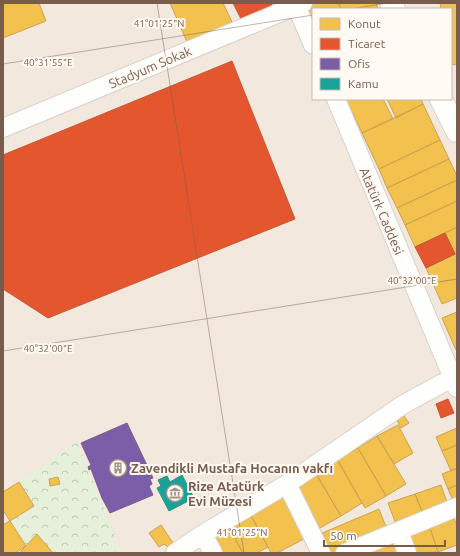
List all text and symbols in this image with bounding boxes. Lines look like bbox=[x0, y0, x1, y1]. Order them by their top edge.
legend bbox=[312, 8, 452, 100]
text: Konut bbox=[348, 17, 381, 30]
text: 41°01'25"N bbox=[134, 18, 184, 29]
text: Ticaret bbox=[348, 37, 386, 50]
street label: Stadyum Sokak bbox=[107, 43, 194, 91]
text: 40°31'55"E bbox=[23, 57, 73, 68]
text: Ofis bbox=[348, 57, 370, 70]
text: Kamu bbox=[348, 77, 379, 90]
street label: Atatürk Caddesi bbox=[357, 165, 407, 257]
text: 40°32'00"E bbox=[387, 275, 437, 286]
text: 40°32'00"E bbox=[23, 343, 73, 354]
building icon: Zavendikli Mustafa Hocanın vakfı bbox=[108, 458, 128, 478]
place label: Zavendikli Mustafa Hocanın vakfı bbox=[131, 461, 333, 475]
place label: Rize Atatürk Evi Müzesi bbox=[188, 479, 265, 508]
museum icon: Rize Atatürk Evi Müzesi bbox=[165, 483, 185, 503]
scale bar bbox=[324, 522, 445, 548]
text: 41°01'25"N bbox=[217, 527, 267, 538]
text: 50 m bbox=[330, 529, 357, 542]

